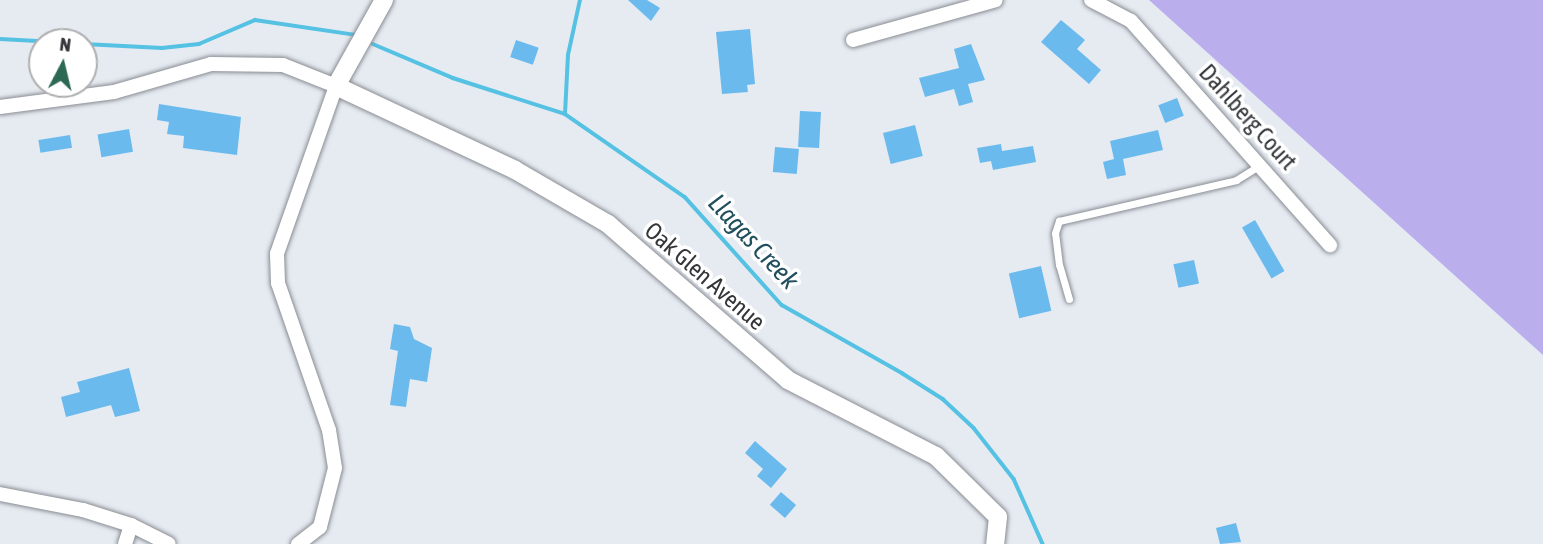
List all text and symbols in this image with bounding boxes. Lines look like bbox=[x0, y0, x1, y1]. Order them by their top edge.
north arrow bbox=[28, 28, 98, 98]
text: N bbox=[58, 33, 72, 56]
street label: Dahlberg Court bbox=[1193, 58, 1303, 176]
water label: Llagas Creek bbox=[701, 188, 805, 296]
street label: Oak Glen Avenue bbox=[639, 216, 771, 336]

